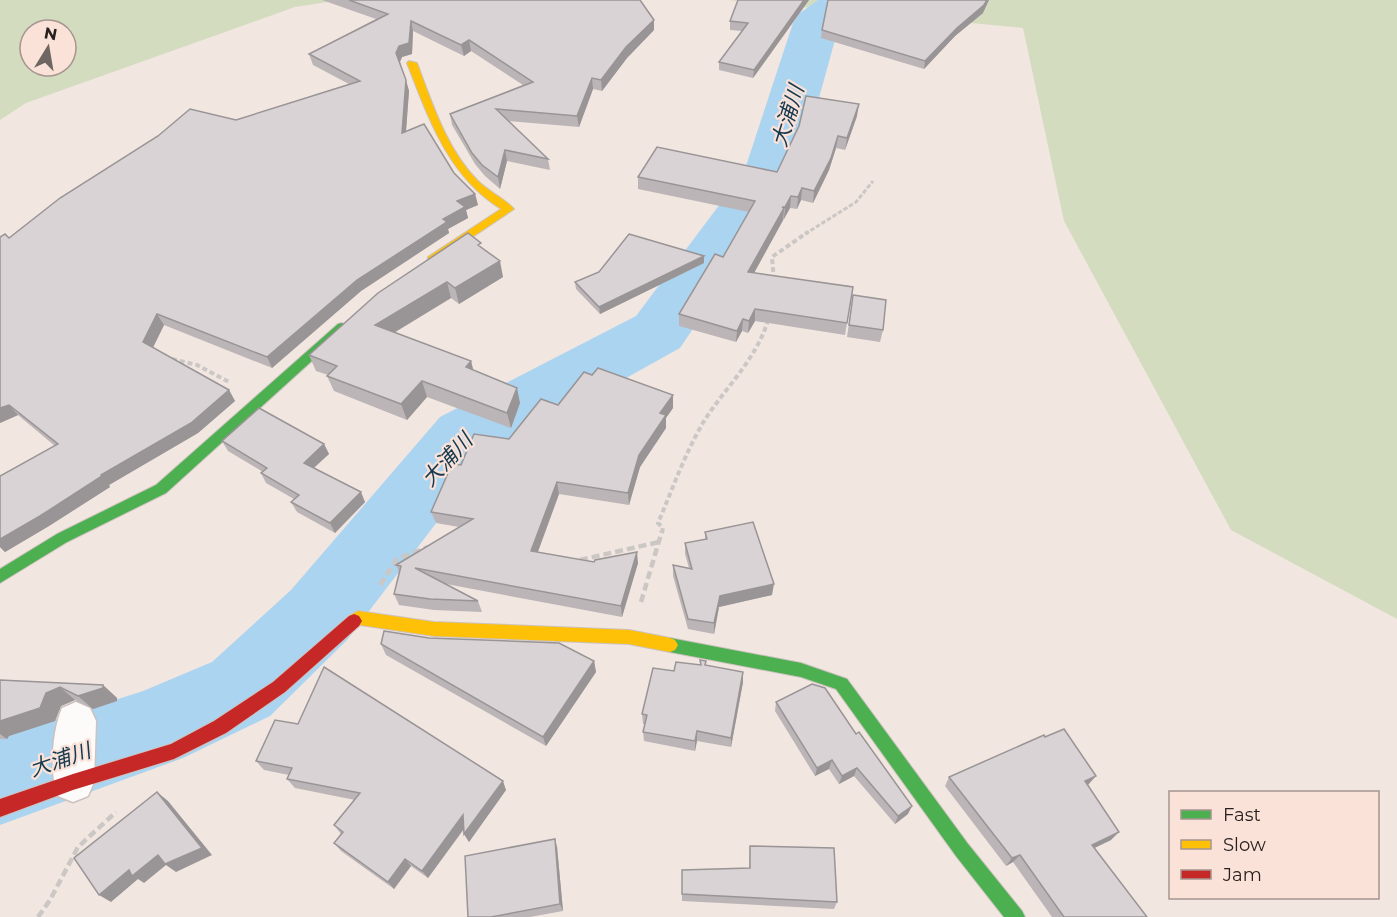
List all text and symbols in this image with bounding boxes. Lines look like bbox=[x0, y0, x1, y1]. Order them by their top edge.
north arrow bbox=[18, 18, 78, 78]
text: N bbox=[43, 23, 59, 44]
water label: 大浦川 bbox=[766, 80, 809, 150]
water label: 大浦川 bbox=[416, 427, 479, 491]
water label: 大浦川 bbox=[26, 737, 96, 782]
legend bbox=[1169, 791, 1379, 899]
text: Fast bbox=[1223, 804, 1261, 826]
text: Slow bbox=[1223, 834, 1266, 856]
text: Jam bbox=[1222, 864, 1262, 886]

